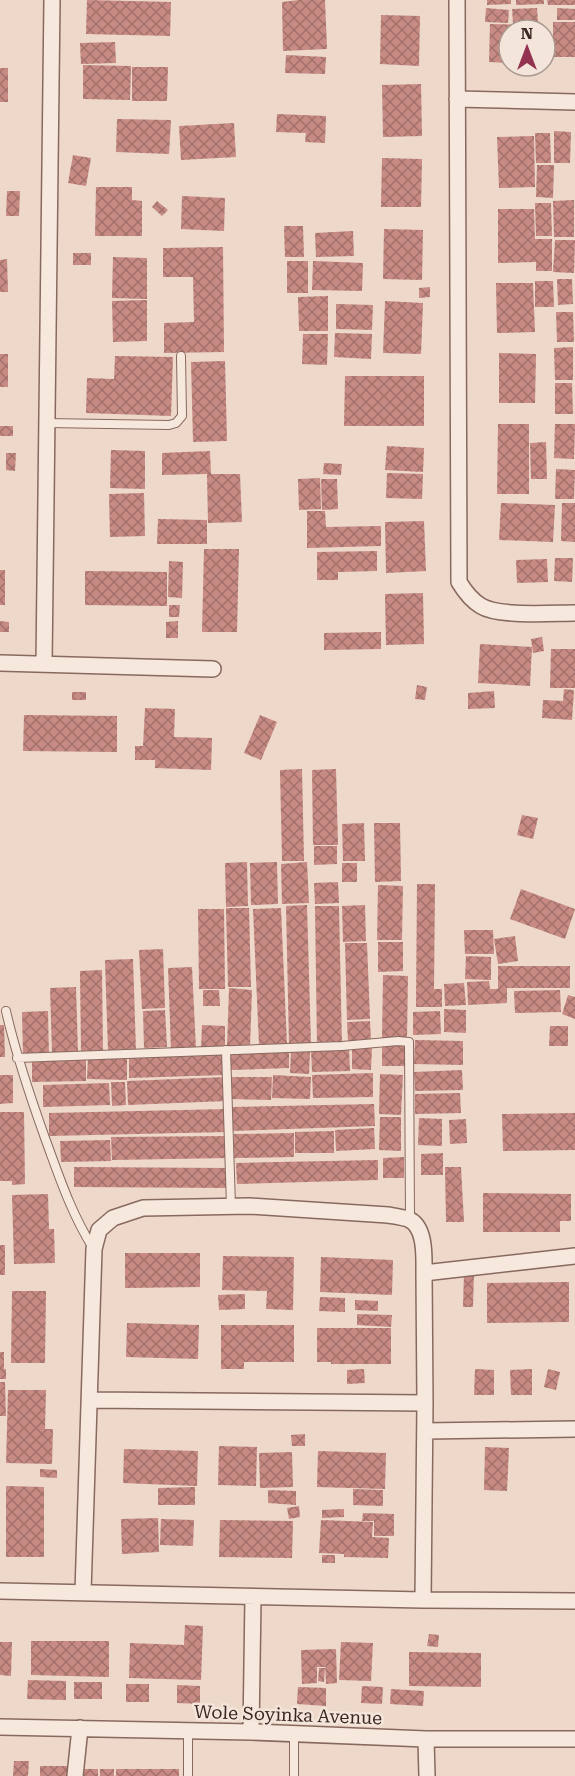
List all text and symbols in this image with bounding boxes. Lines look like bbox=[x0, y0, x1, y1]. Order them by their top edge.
north arrow bbox=[497, 18, 557, 78]
text: N bbox=[521, 24, 533, 43]
street label: Wole Soyinka Avenue bbox=[194, 1701, 382, 1728]

